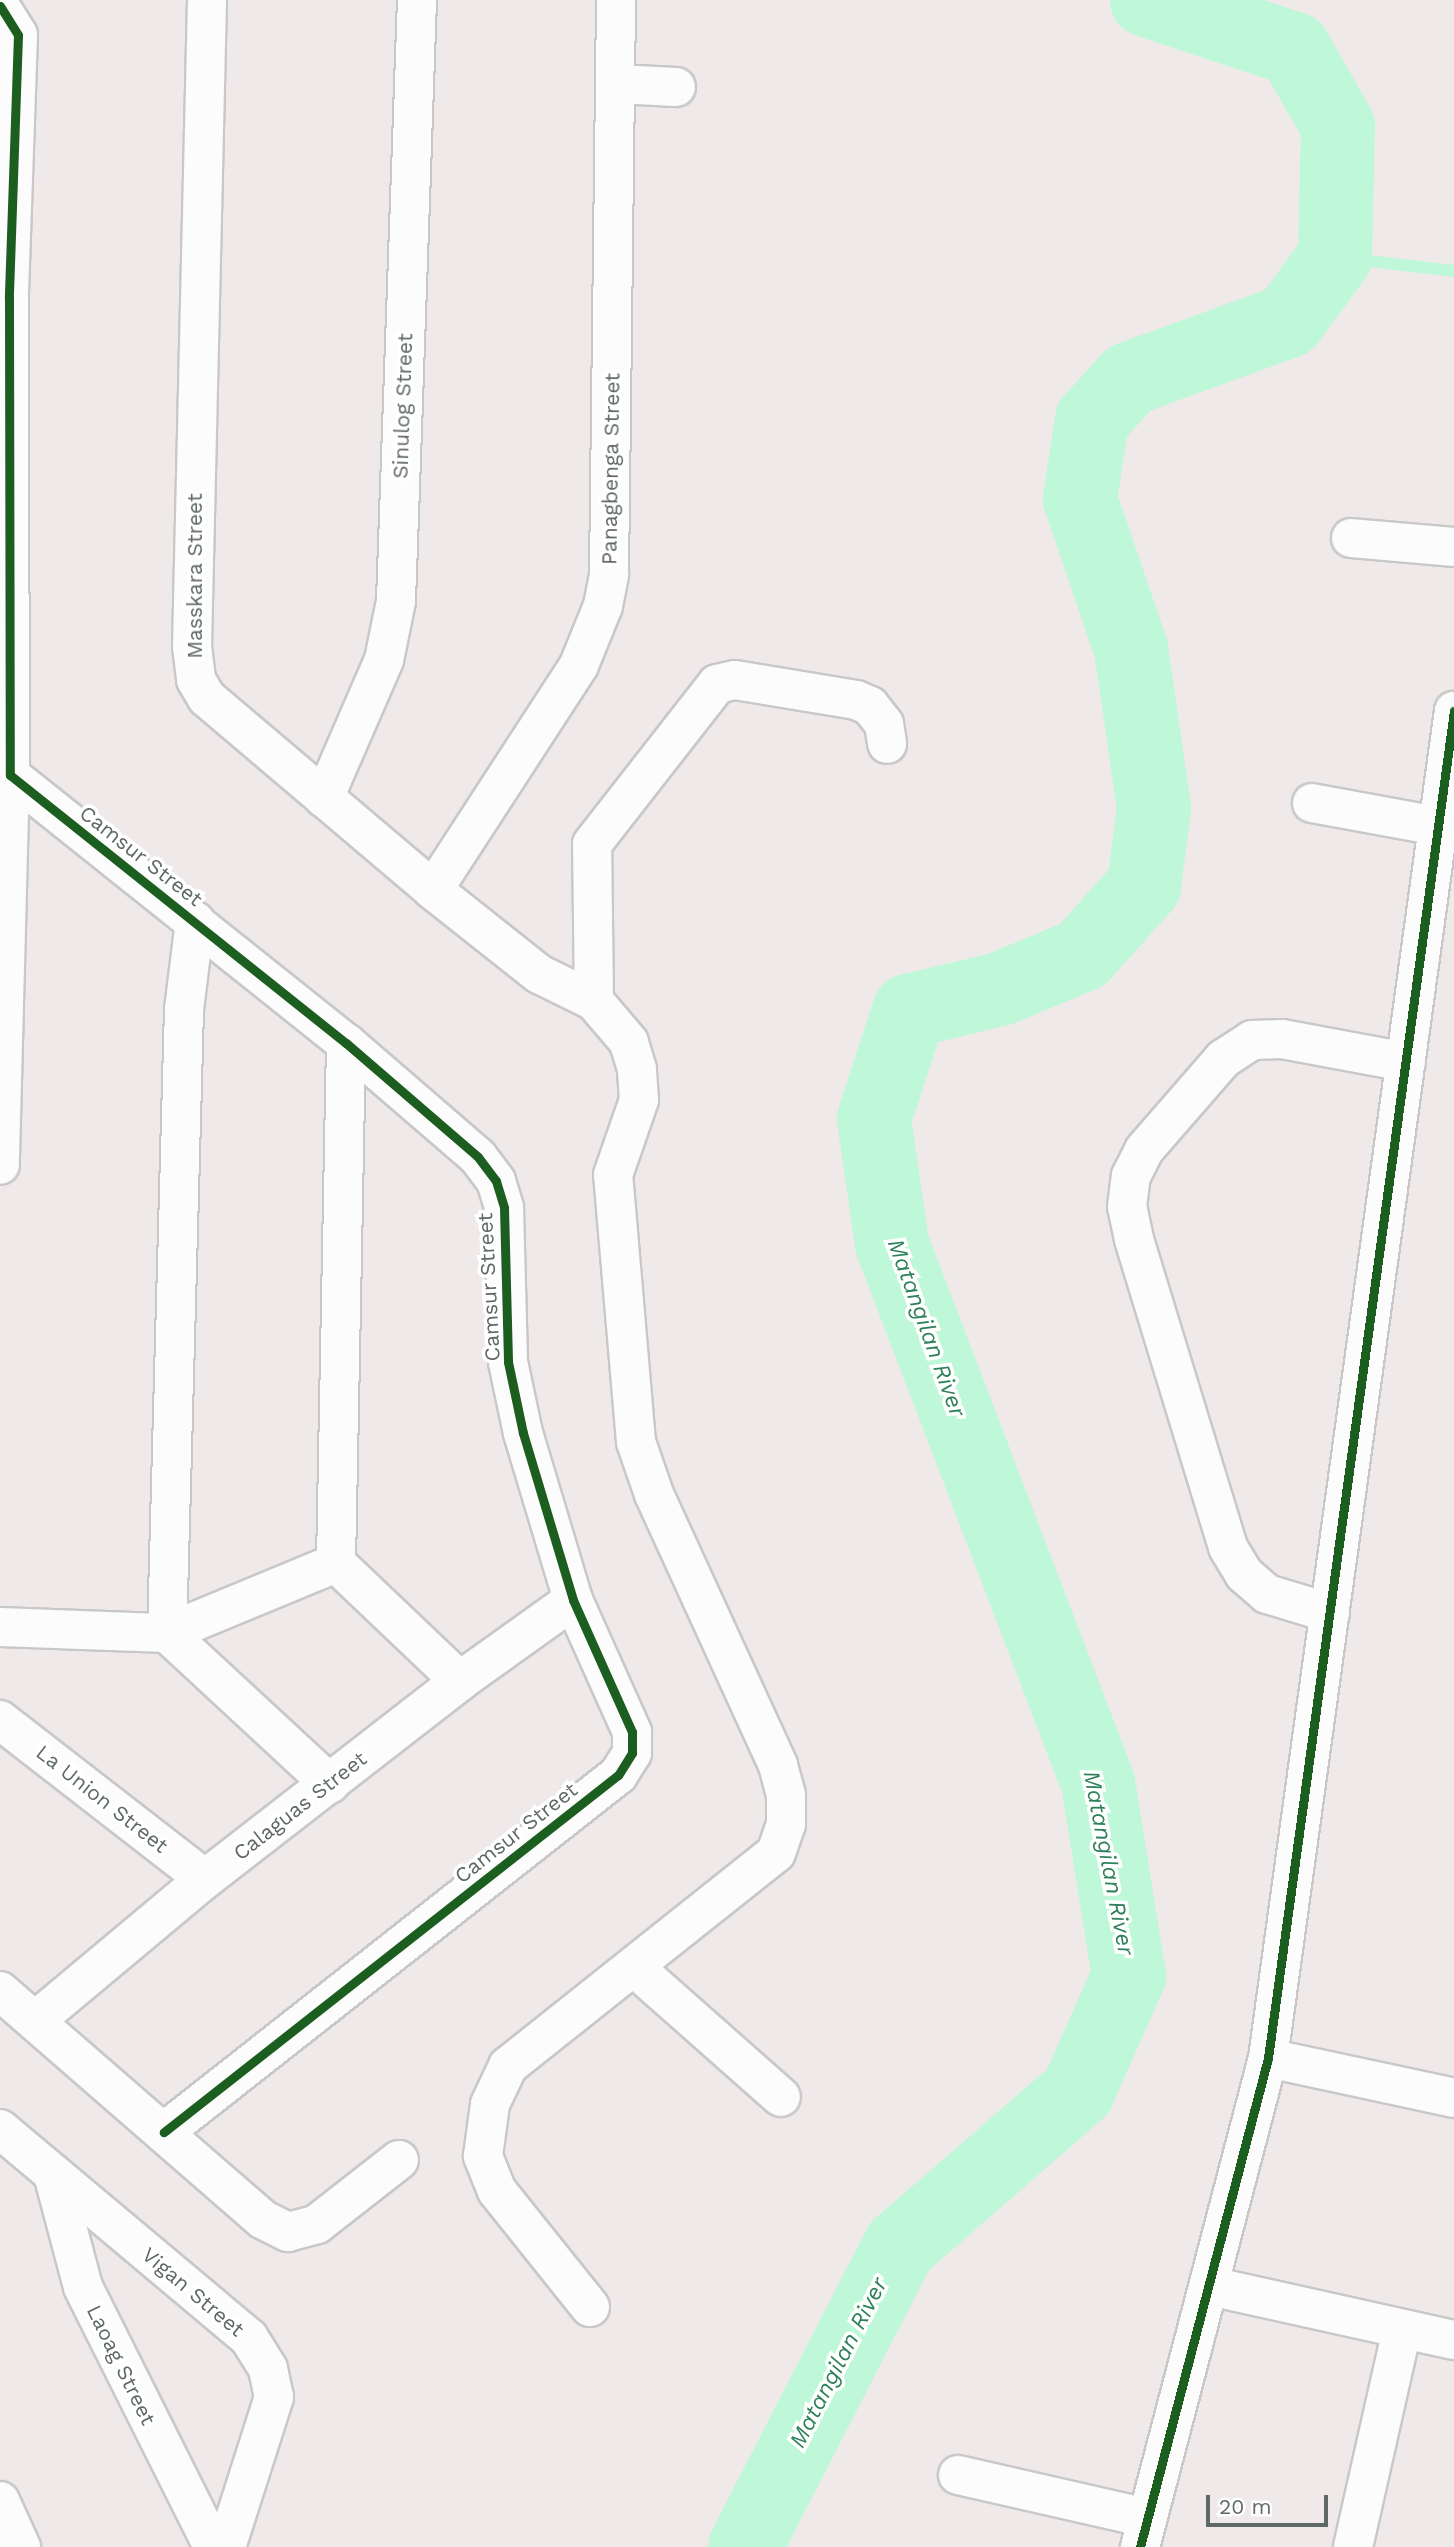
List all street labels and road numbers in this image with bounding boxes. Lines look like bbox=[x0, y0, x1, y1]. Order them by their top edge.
street label: Sinulog Street bbox=[388, 333, 418, 479]
street label: Panagbenga Street bbox=[597, 373, 625, 565]
street label: Masskara Street bbox=[182, 493, 208, 659]
street label: Camsur Street bbox=[74, 800, 208, 912]
street label: Camsur Street bbox=[473, 1212, 505, 1362]
street label: La Union Street bbox=[31, 1740, 173, 1858]
street label: Calaguas Street bbox=[228, 1746, 372, 1866]
street label: Camsur Street bbox=[449, 1777, 583, 1889]
street label: Vigan Street bbox=[137, 2242, 249, 2342]
street label: Laoag Street bbox=[81, 2301, 161, 2429]

